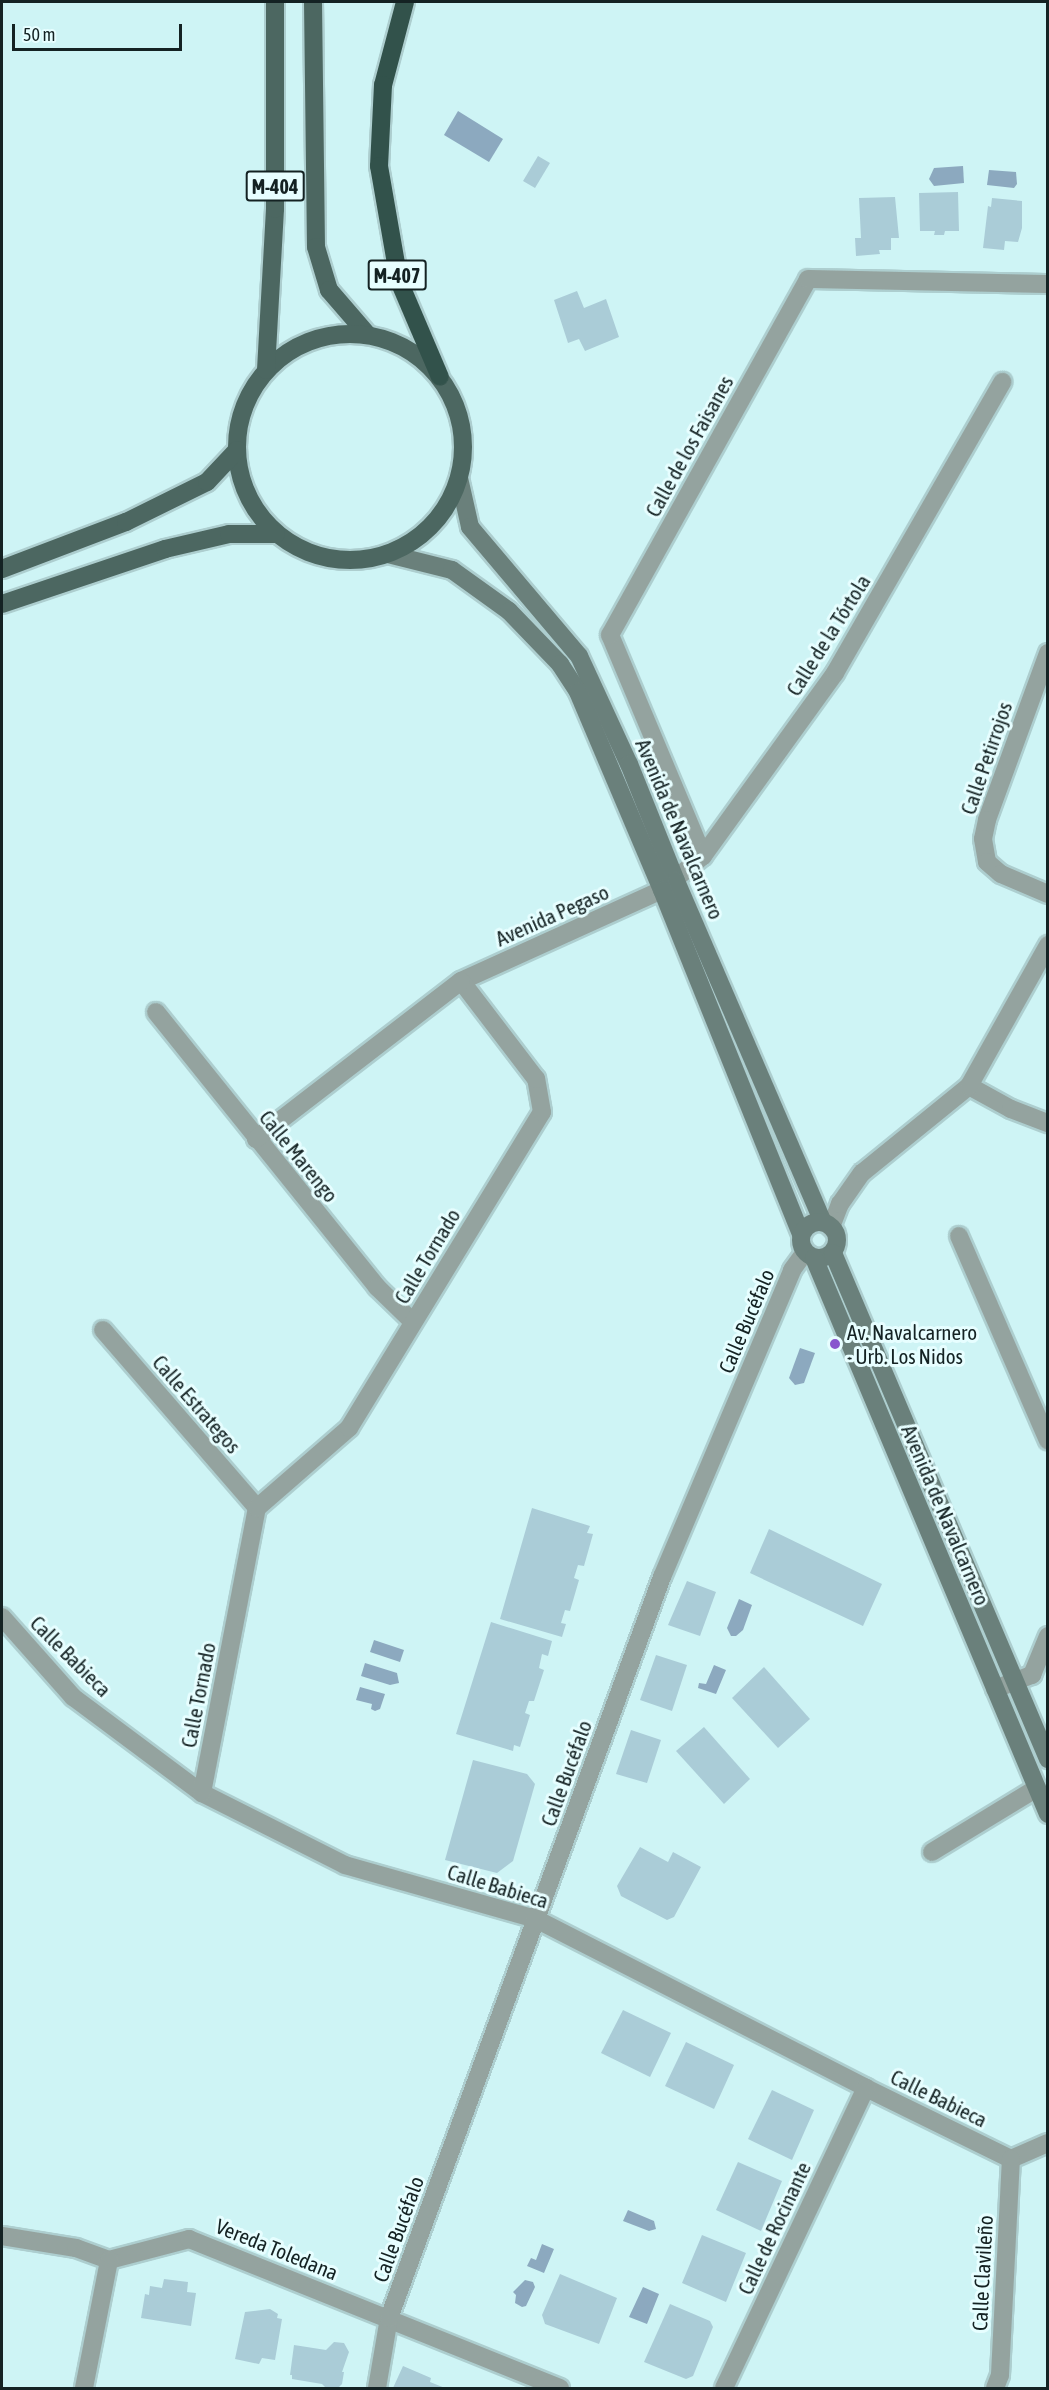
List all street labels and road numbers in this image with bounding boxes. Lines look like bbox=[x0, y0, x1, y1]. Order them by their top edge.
road number: M-404 bbox=[245, 169, 305, 203]
road number: M-407 bbox=[367, 258, 427, 292]
street label: Calle de los Faisanes bbox=[640, 371, 738, 521]
street label: Calle de la Tórtola bbox=[781, 570, 875, 700]
street label: Calle Petirrojos bbox=[955, 698, 1017, 818]
street label: Avenida de Navalcarnero bbox=[631, 735, 729, 923]
street label: Avenida Pegaso bbox=[492, 879, 612, 951]
street label: Calle Marengo bbox=[254, 1105, 344, 1207]
street label: Calle Tornado bbox=[389, 1204, 465, 1308]
street label: Calle Bucéfalo bbox=[713, 1265, 779, 1377]
street label: Calle Estrategos bbox=[148, 1350, 246, 1458]
street label: Avenida de Navalcarnero bbox=[897, 1421, 995, 1609]
street label: Calle Babieca bbox=[25, 1610, 117, 1702]
street label: Calle Tornado bbox=[175, 1640, 221, 1750]
street label: Calle Bucéfalo bbox=[535, 1717, 597, 1829]
street label: Calle Babieca bbox=[445, 1859, 551, 1913]
street label: Calle Babieca bbox=[887, 2064, 991, 2132]
street label: Calle de Rocinante bbox=[732, 2158, 816, 2298]
street label: Calle Bucéfalo bbox=[367, 2173, 429, 2285]
street label: Vereda Toledana bbox=[212, 2213, 342, 2285]
street label: Calle Clavileño bbox=[966, 2215, 998, 2331]

